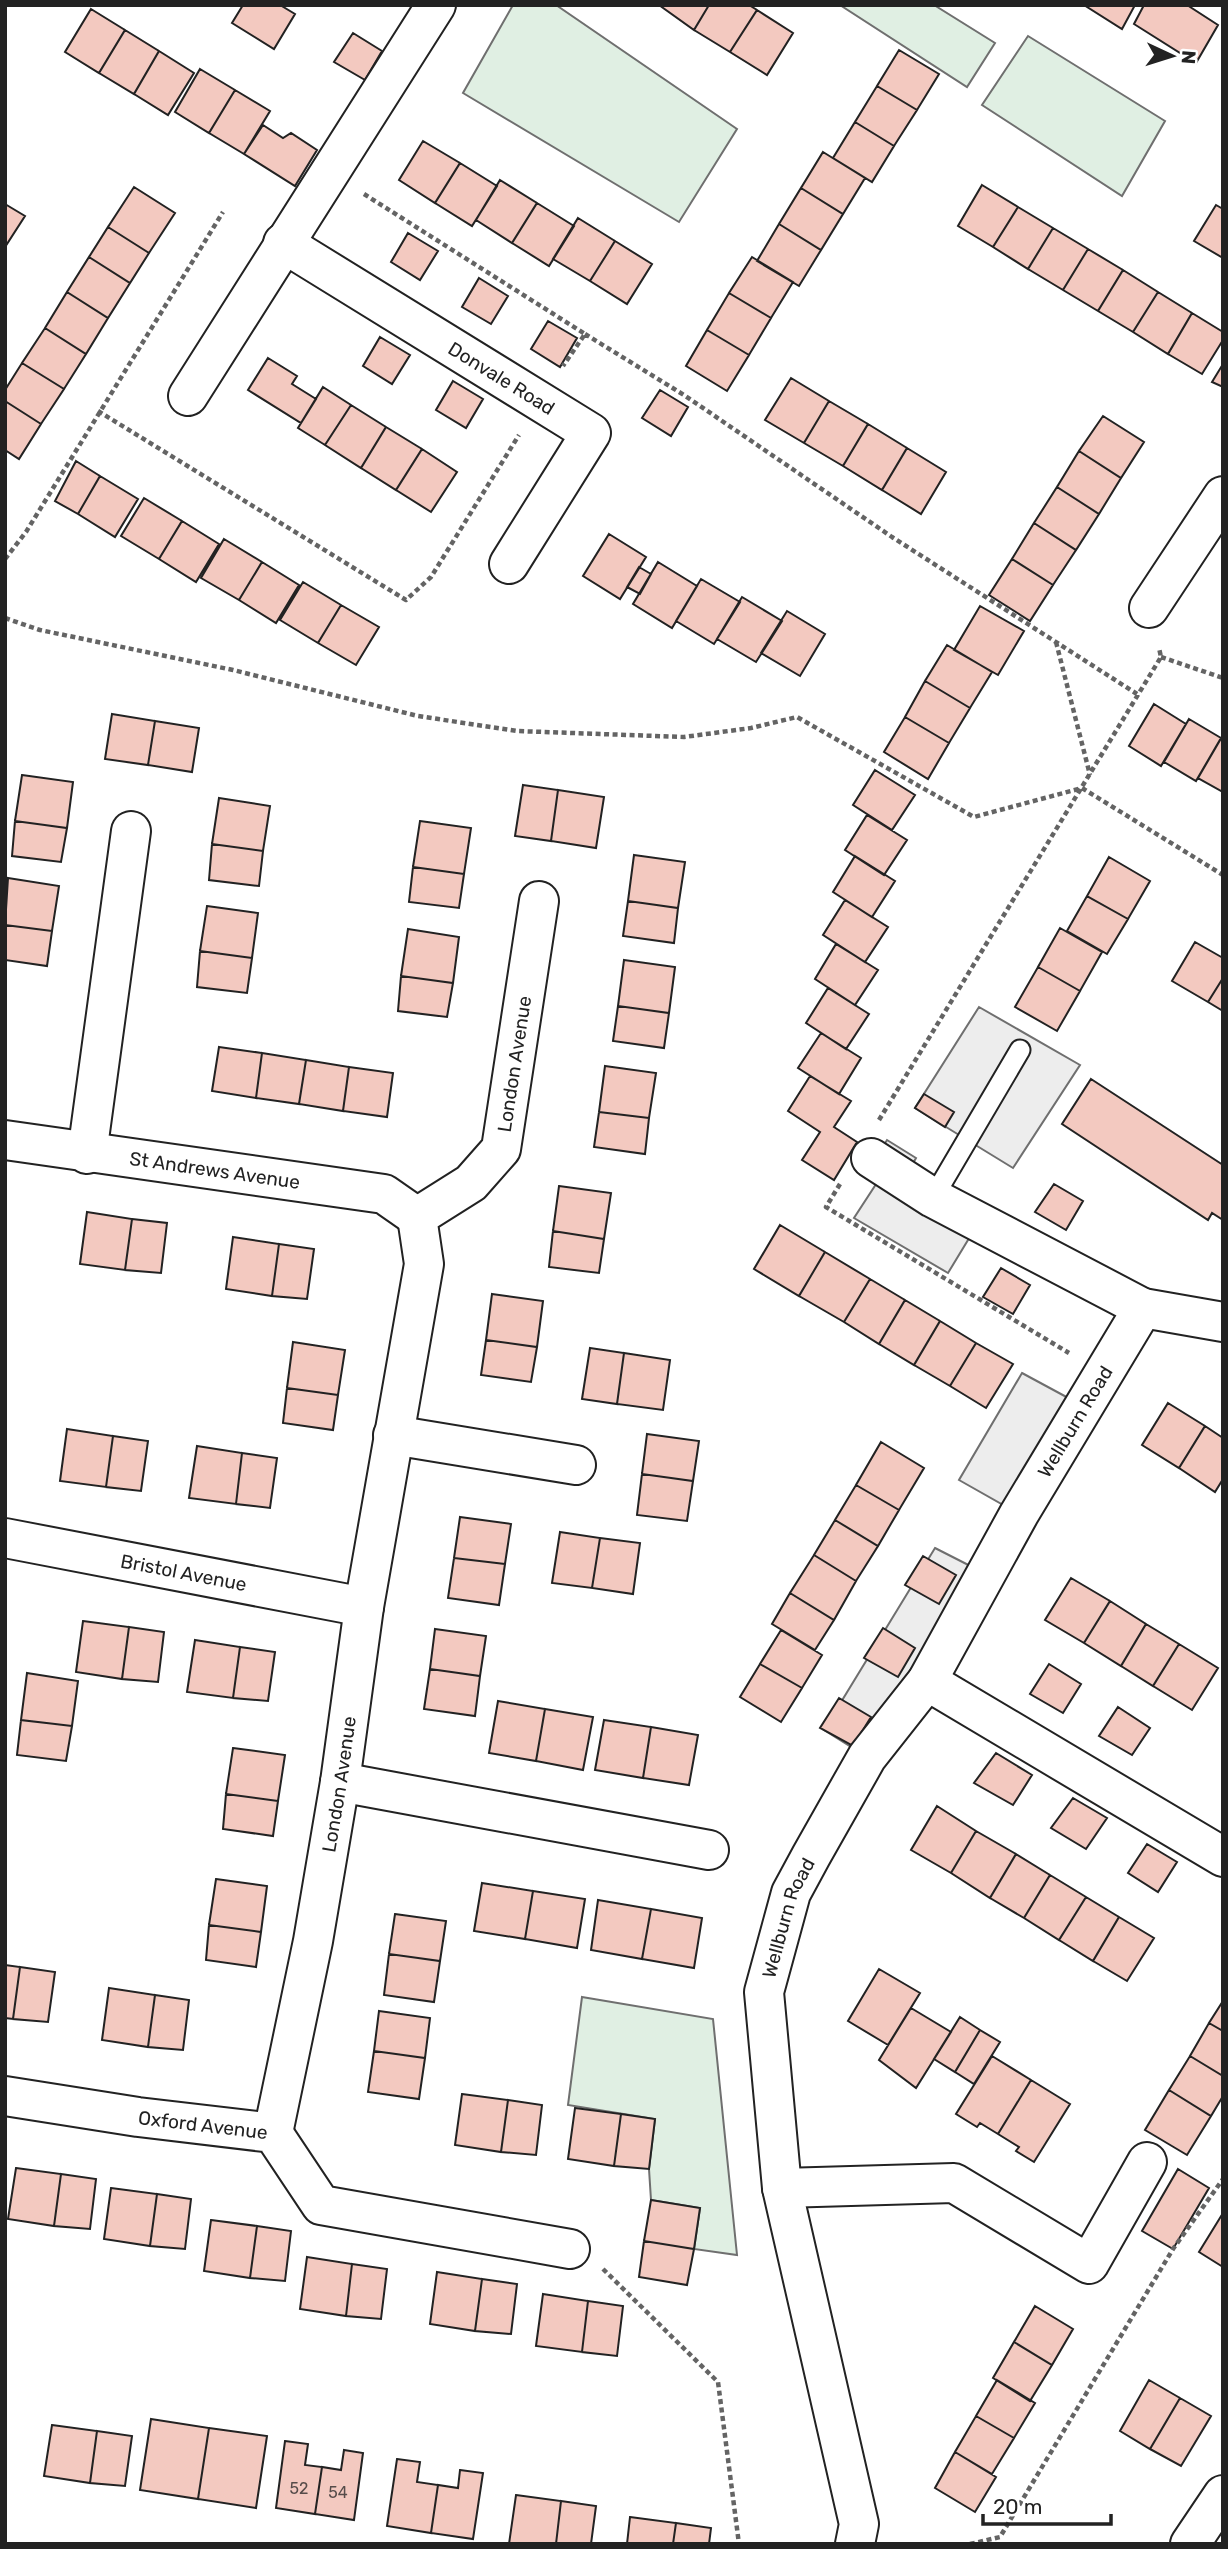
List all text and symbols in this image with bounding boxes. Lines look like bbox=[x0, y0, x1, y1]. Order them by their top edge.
north arrow bbox=[1137, 21, 1207, 91]
text: N bbox=[1177, 50, 1200, 65]
street label: Donvale Road bbox=[444, 337, 559, 420]
street label: London Avenue bbox=[493, 994, 536, 1134]
street label: St Andrews Avenue bbox=[128, 1147, 302, 1194]
street label: Wellburn Road bbox=[1033, 1362, 1118, 1481]
street label: Bristol Avenue bbox=[119, 1549, 249, 1596]
street label: London Avenue bbox=[317, 1715, 361, 1854]
street label: Wellburn Road bbox=[757, 1854, 820, 1981]
street label: Oxford Avenue bbox=[137, 2106, 269, 2144]
house number: 52 bbox=[290, 2479, 308, 2498]
scale bar bbox=[983, 2482, 1111, 2526]
house number: 54 bbox=[328, 2483, 348, 2502]
text: 20 m bbox=[993, 2494, 1042, 2519]

